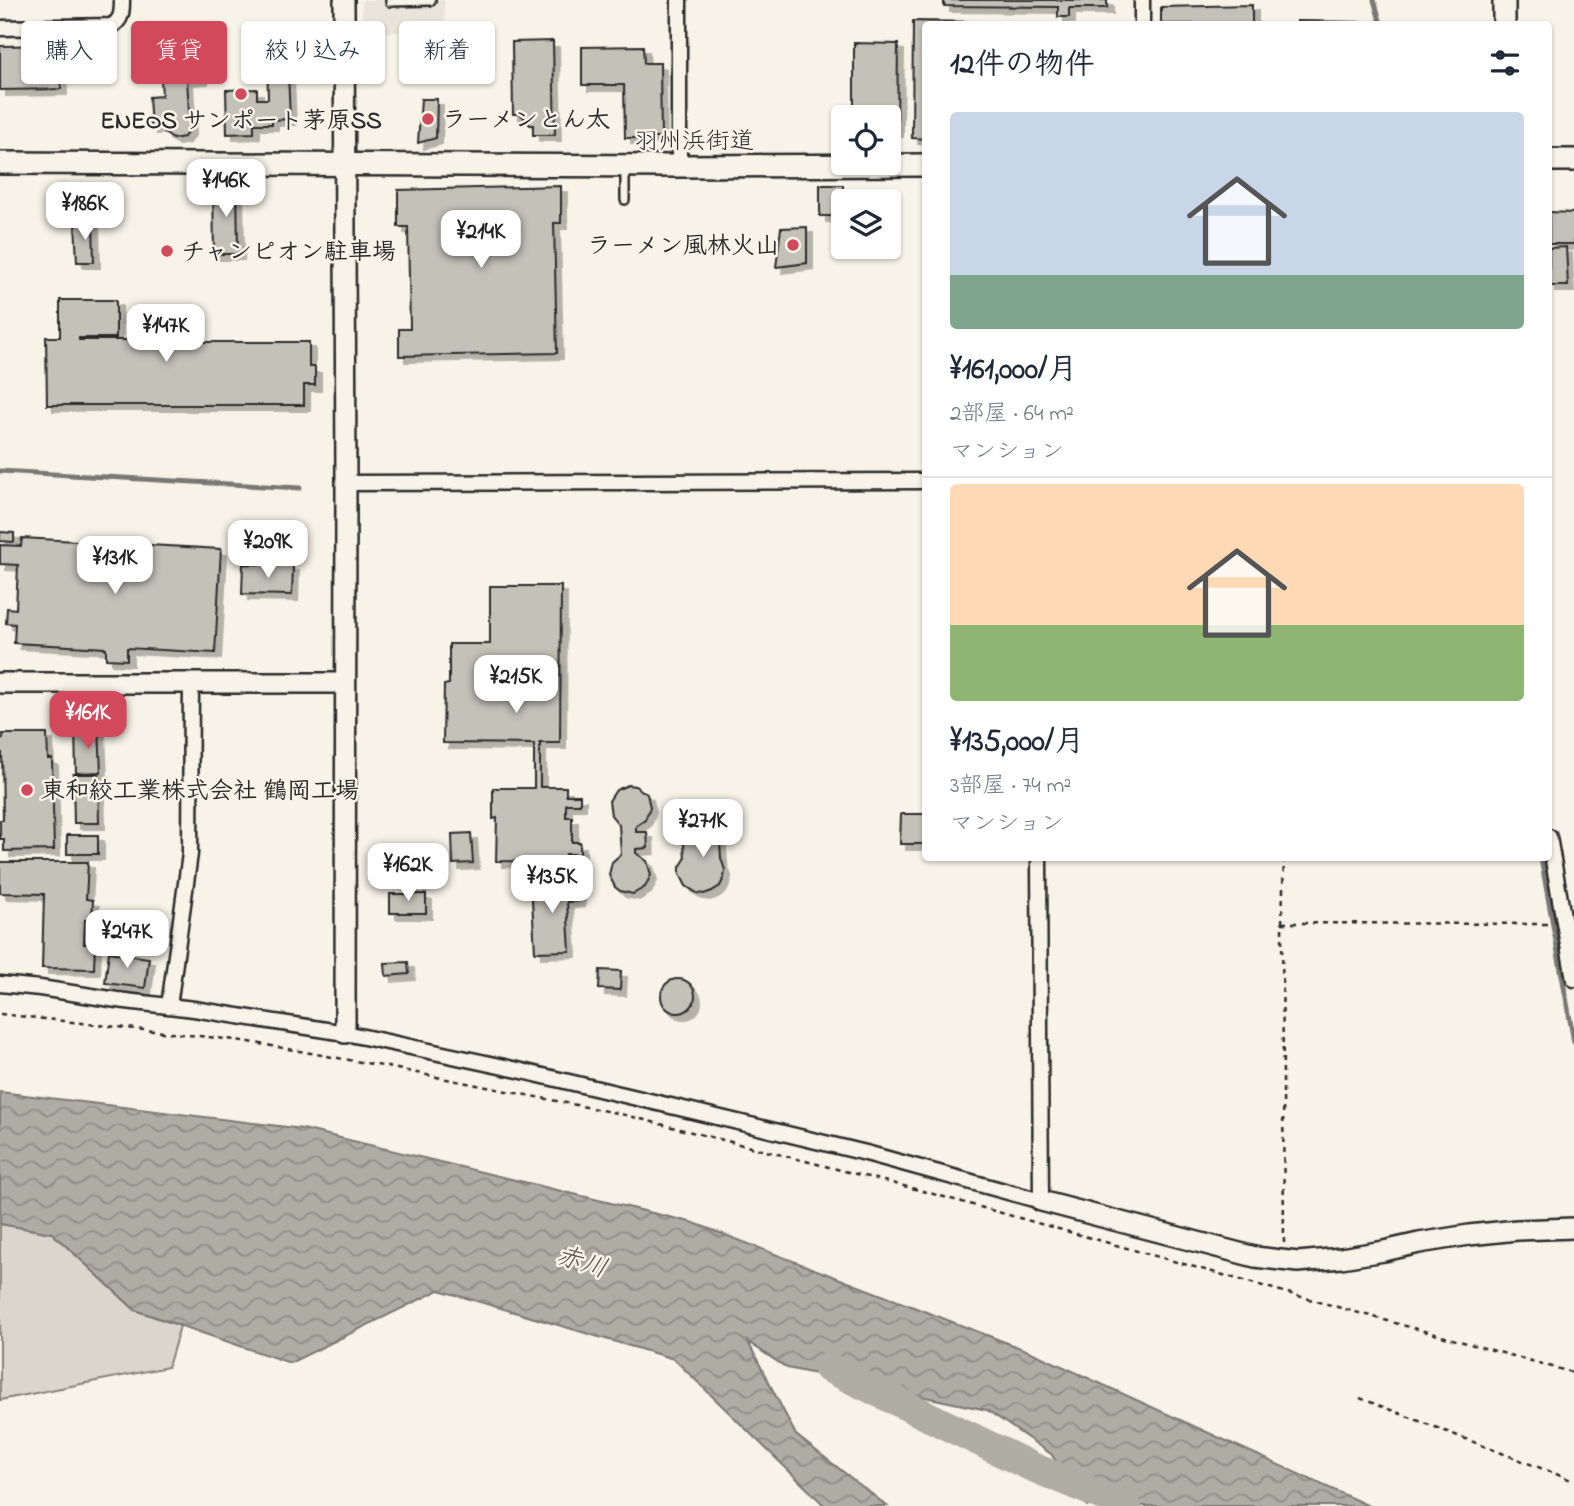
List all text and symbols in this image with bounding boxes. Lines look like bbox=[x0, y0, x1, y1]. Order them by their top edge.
chip: 購入 bbox=[21, 21, 117, 84]
chip: 賃貸 bbox=[131, 21, 227, 84]
chip: 絞り込み bbox=[241, 21, 385, 84]
chip: 新着 bbox=[399, 21, 495, 84]
text: 12件の物件 bbox=[950, 44, 1094, 88]
icon: filters bbox=[1486, 44, 1524, 82]
marker: ENEOS サンポート茅原SS bbox=[233, 86, 249, 102]
place label: ラーメンとん太 bbox=[442, 104, 610, 139]
place label: ENEOS サンポート茅原SS bbox=[100, 105, 382, 140]
map controls bbox=[831, 105, 901, 259]
button: locate bbox=[831, 105, 901, 175]
marker: ラーメンとん太 bbox=[420, 111, 436, 127]
street label: 羽州浜街道 bbox=[634, 125, 754, 160]
icon: home bbox=[1174, 158, 1300, 284]
pin: ¥146K bbox=[177, 160, 275, 219]
text: ¥146K bbox=[202, 165, 250, 198]
pin: ¥186K bbox=[36, 182, 134, 242]
text: ¥186K bbox=[62, 188, 108, 221]
button: layers bbox=[831, 189, 901, 259]
pin: ¥214K bbox=[432, 210, 530, 270]
text: ¥214K bbox=[457, 216, 505, 249]
place label: ラーメン風林火山 bbox=[587, 230, 779, 265]
place label: チャンピオン駐車場 bbox=[181, 236, 396, 271]
marker: ラーメン風林火山 bbox=[785, 237, 801, 253]
marker: チャンピオン駐車場 bbox=[159, 243, 175, 259]
pin: ¥147K bbox=[117, 304, 215, 364]
text: ¥147K bbox=[143, 310, 189, 343]
text: ¥161,000/月 bbox=[950, 349, 1077, 393]
text: 2部屋 · 64 m² bbox=[950, 398, 1074, 431]
text: マンション bbox=[950, 436, 1064, 469]
pin: ¥209K bbox=[219, 520, 317, 580]
text: ¥209K bbox=[244, 526, 292, 559]
icon: home bbox=[1174, 530, 1300, 656]
pin: ¥131K bbox=[66, 536, 164, 596]
text: ¥131K bbox=[93, 542, 137, 575]
pin: ¥215K bbox=[467, 656, 565, 715]
text: ¥215K bbox=[490, 661, 542, 694]
pin: ¥161K bbox=[39, 692, 137, 751]
text: ¥161K bbox=[66, 697, 110, 730]
text: ¥135,000/月 bbox=[950, 721, 1084, 765]
text: 3部屋 · 74 m² bbox=[950, 770, 1071, 803]
place label: 東和絞工業株式会社 鶴岡工場 bbox=[41, 775, 359, 810]
marker: 東和絞工業株式会社 鶴岡工場 bbox=[19, 782, 35, 798]
pin: ¥271K bbox=[654, 800, 752, 859]
text: ¥271K bbox=[679, 805, 727, 838]
text: マンション bbox=[950, 808, 1064, 841]
pin: ¥162K bbox=[359, 844, 457, 903]
text: ¥162K bbox=[384, 849, 433, 882]
pin: ¥135K bbox=[503, 856, 601, 915]
text: ¥135K bbox=[527, 861, 577, 894]
pin: ¥247K bbox=[78, 911, 176, 970]
text: ¥247K bbox=[102, 916, 152, 949]
water label: 赤川 bbox=[550, 1238, 612, 1290]

